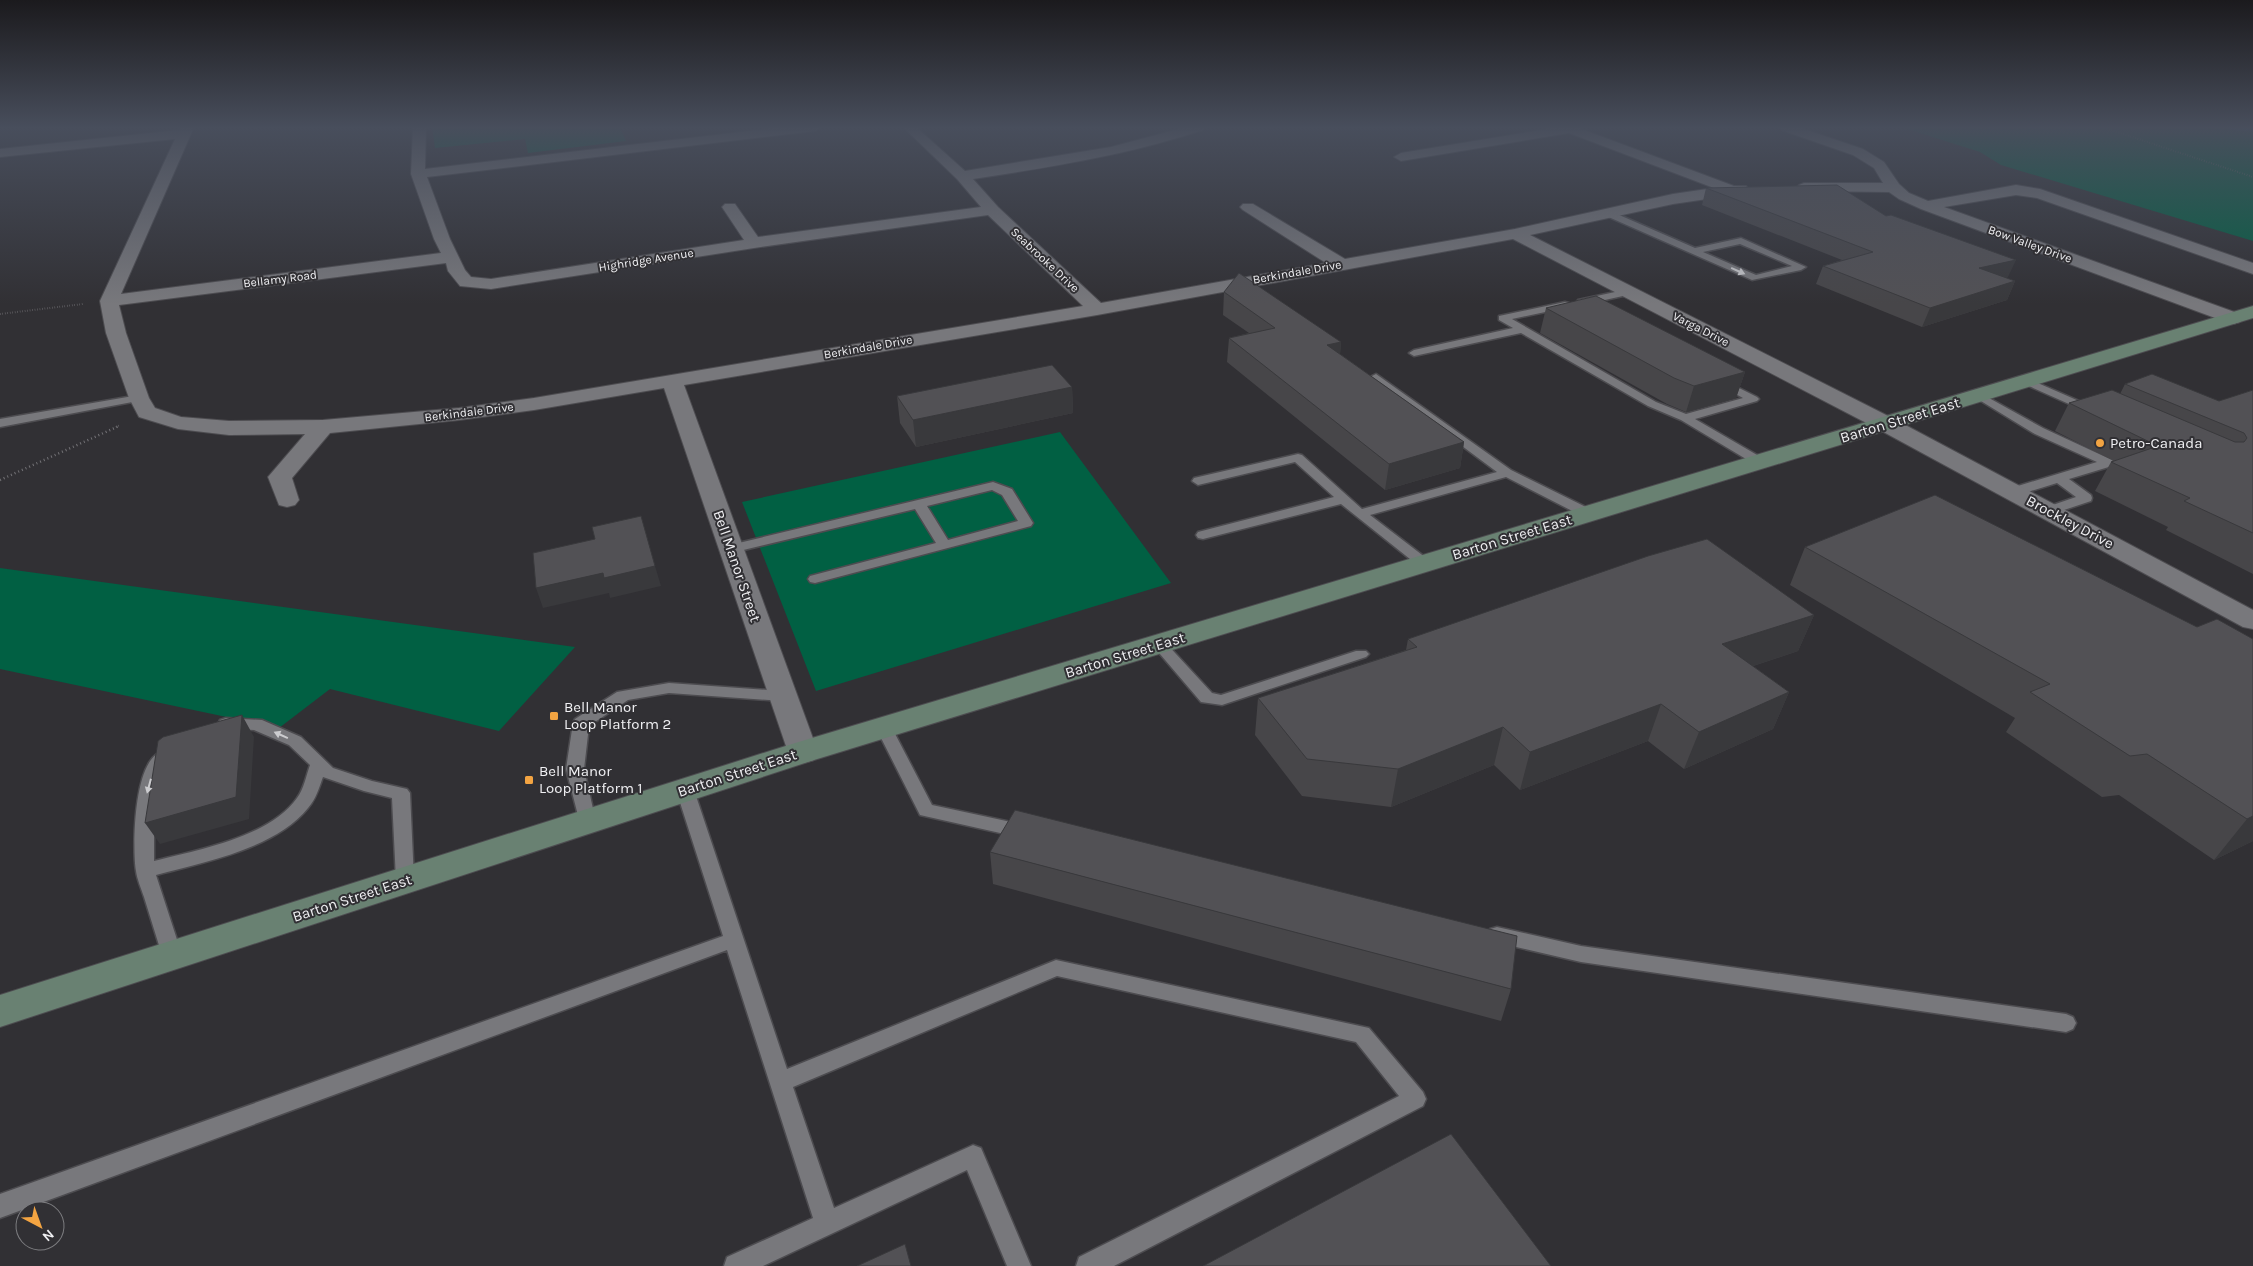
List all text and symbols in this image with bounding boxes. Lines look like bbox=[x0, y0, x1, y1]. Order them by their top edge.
street label: Bow Valley Drive bbox=[1986, 222, 2074, 266]
street label: Seabrooke Drive bbox=[1008, 225, 1082, 295]
street label: Highridge Avenue bbox=[598, 246, 694, 274]
street label: Berkindale Drive bbox=[1252, 257, 1342, 287]
one-way arrow bbox=[1731, 267, 1745, 275]
street label: Bellamy Road bbox=[242, 268, 318, 290]
street label: Varga Drive bbox=[1670, 309, 1732, 349]
street label: Berkindale Drive bbox=[823, 332, 913, 362]
street label: Barton Street East bbox=[1838, 393, 1962, 447]
street label: Berkindale Drive bbox=[424, 400, 514, 424]
place label: Petro-Canada bbox=[2110, 434, 2202, 452]
marker: Petro-Canada bbox=[2094, 437, 2106, 449]
street label: Brockley Drive bbox=[2023, 491, 2117, 553]
street label: Bell Manor Street bbox=[709, 508, 765, 625]
street label: Barton Street East bbox=[1450, 510, 1574, 564]
street label: Barton Street East bbox=[1063, 628, 1187, 682]
place label: Bell Manor Loop Platform 2 bbox=[564, 698, 671, 733]
marker: Bell Manor Loop Platform 2 bbox=[548, 710, 560, 722]
one-way arrow bbox=[274, 730, 288, 738]
street label: Barton Street East bbox=[675, 745, 799, 801]
place label: Bell Manor Loop Platform 1 bbox=[539, 762, 642, 797]
marker: Bell Manor Loop Platform 1 bbox=[523, 774, 535, 786]
one-way arrow bbox=[145, 779, 153, 794]
street label: Barton Street East bbox=[290, 870, 414, 926]
north arrow bbox=[15, 1201, 65, 1251]
text: N bbox=[39, 1226, 58, 1245]

